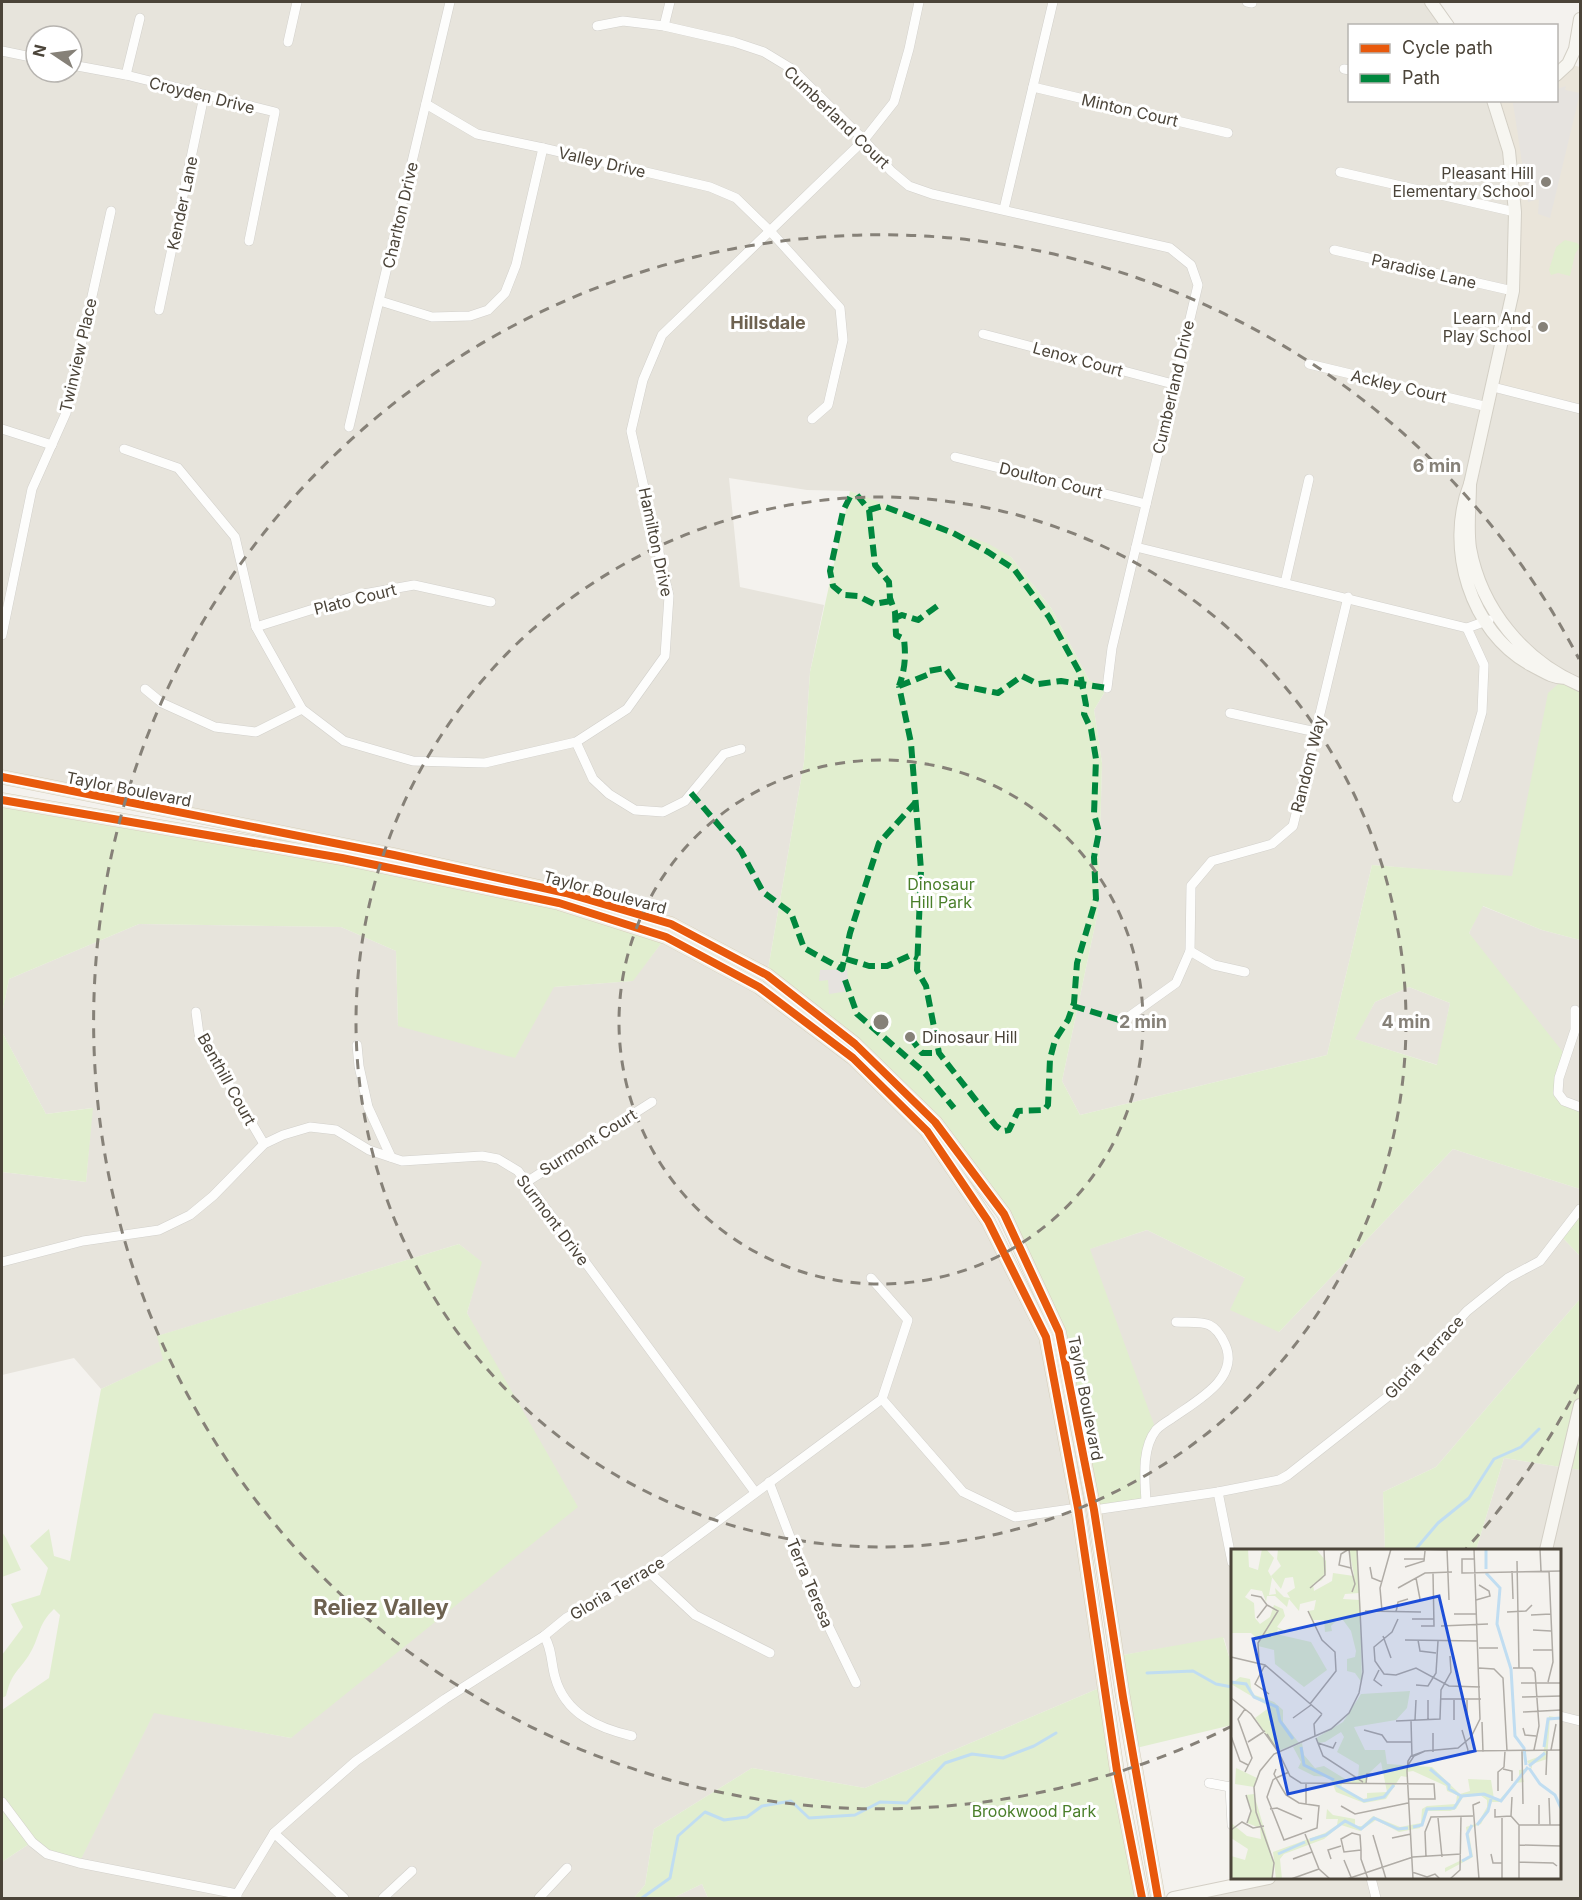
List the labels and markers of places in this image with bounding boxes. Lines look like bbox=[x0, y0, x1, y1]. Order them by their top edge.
place label: Pleasant Hill Elementary School bbox=[1392, 163, 1534, 201]
marker: Pleasant Hill Elementary School bbox=[1539, 175, 1553, 189]
place label: Learn And Play School bbox=[1443, 308, 1531, 346]
marker: Learn And Play School bbox=[1536, 320, 1550, 334]
centre of rings bbox=[871, 1012, 891, 1032]
place label: Dinosaur Hill bbox=[922, 1027, 1017, 1047]
marker: Dinosaur Hill bbox=[903, 1030, 917, 1044]

